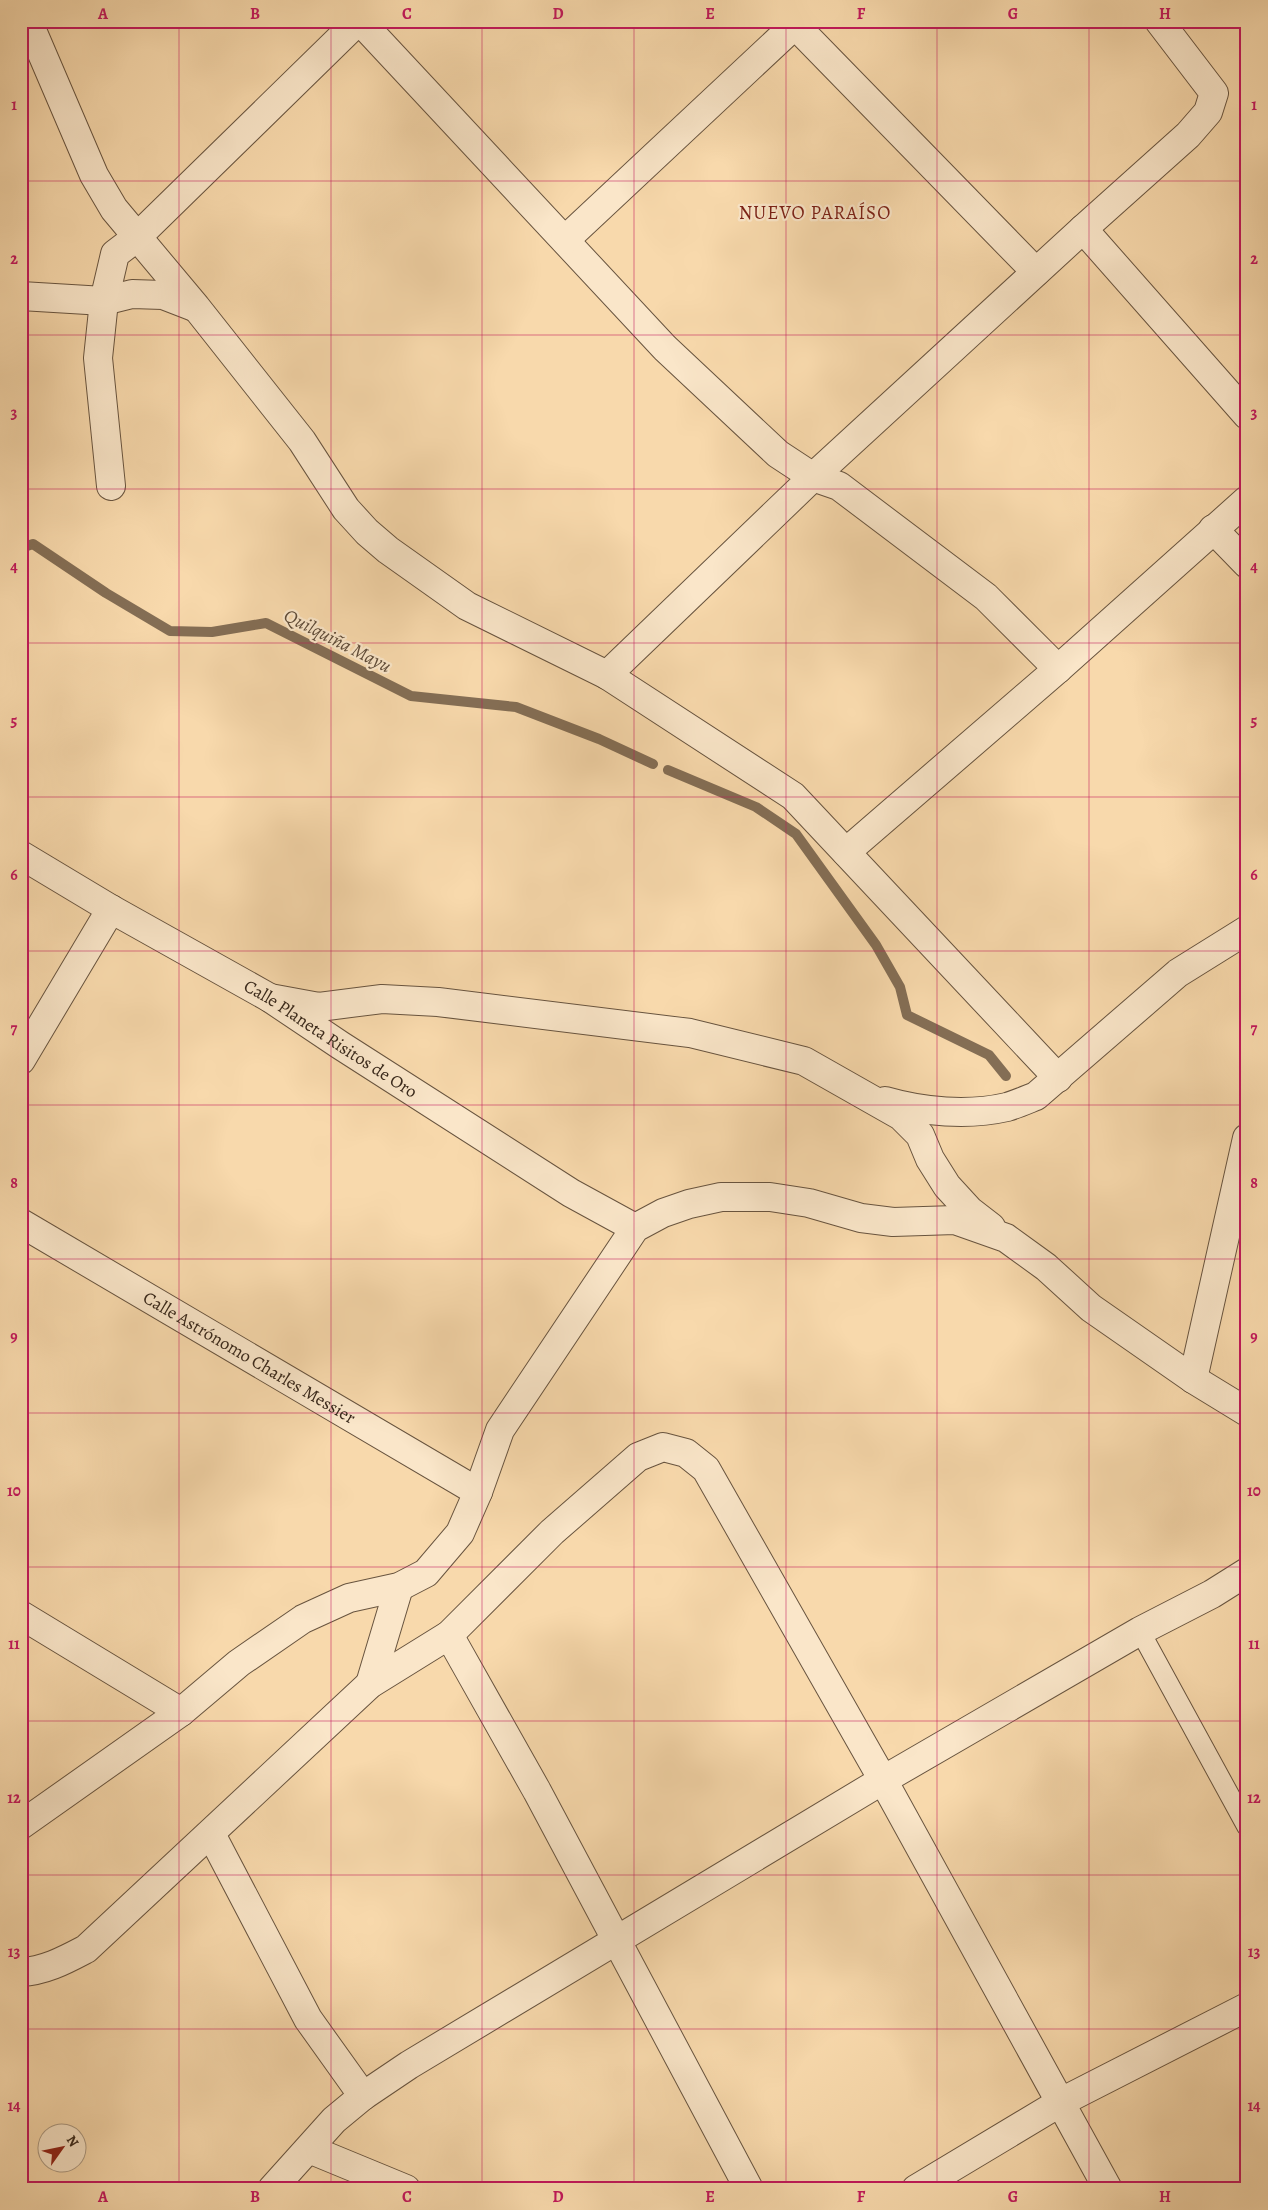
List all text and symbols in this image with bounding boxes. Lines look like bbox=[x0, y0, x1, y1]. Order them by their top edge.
text: A bbox=[97, 3, 109, 25]
text: B bbox=[250, 3, 260, 25]
text: C bbox=[402, 3, 412, 25]
text: D bbox=[552, 3, 564, 25]
text: E bbox=[705, 3, 715, 25]
text: F bbox=[857, 3, 866, 25]
text: G bbox=[1008, 3, 1018, 25]
text: H bbox=[1159, 3, 1171, 25]
text: 1 bbox=[11, 94, 17, 116]
text: 1 bbox=[1251, 94, 1257, 116]
district label: NUEVO PARAÍSO bbox=[739, 200, 891, 226]
text: 2 bbox=[10, 248, 18, 270]
text: 2 bbox=[1250, 248, 1258, 270]
text: 3 bbox=[11, 402, 18, 424]
text: 3 bbox=[1251, 402, 1258, 424]
text: 4 bbox=[10, 556, 18, 578]
text: 4 bbox=[1250, 556, 1258, 578]
water label: Quilquiña Mayu bbox=[279, 603, 396, 679]
text: 5 bbox=[11, 710, 18, 732]
text: 5 bbox=[1251, 710, 1258, 732]
text: 6 bbox=[10, 864, 18, 886]
text: 6 bbox=[1250, 864, 1258, 886]
street label: Calle Planeta Risitos de Oro bbox=[239, 974, 422, 1103]
text: 7 bbox=[11, 1018, 18, 1040]
text: 7 bbox=[1251, 1018, 1258, 1040]
text: 8 bbox=[10, 1172, 18, 1194]
text: 8 bbox=[1250, 1172, 1258, 1194]
street label: Calle Astrónomo Charles Messier bbox=[139, 1285, 360, 1429]
text: 9 bbox=[10, 1326, 18, 1348]
text: 9 bbox=[1250, 1326, 1258, 1348]
text: 10 bbox=[7, 1480, 21, 1502]
text: 10 bbox=[1247, 1480, 1261, 1502]
text: 11 bbox=[8, 1633, 20, 1655]
text: 11 bbox=[1248, 1633, 1260, 1655]
text: 12 bbox=[7, 1787, 21, 1809]
text: 12 bbox=[1247, 1787, 1261, 1809]
text: 13 bbox=[8, 1941, 20, 1963]
text: 13 bbox=[1248, 1941, 1260, 1963]
text: 14 bbox=[7, 2095, 21, 2117]
text: 14 bbox=[1247, 2095, 1261, 2117]
north arrow bbox=[38, 2122, 88, 2172]
text: N bbox=[62, 2132, 83, 2151]
text: A bbox=[97, 2186, 109, 2208]
text: B bbox=[250, 2186, 260, 2208]
text: C bbox=[402, 2186, 412, 2208]
text: D bbox=[552, 2186, 564, 2208]
text: E bbox=[705, 2186, 715, 2208]
text: F bbox=[857, 2186, 866, 2208]
text: G bbox=[1008, 2186, 1018, 2208]
text: H bbox=[1159, 2186, 1171, 2208]

